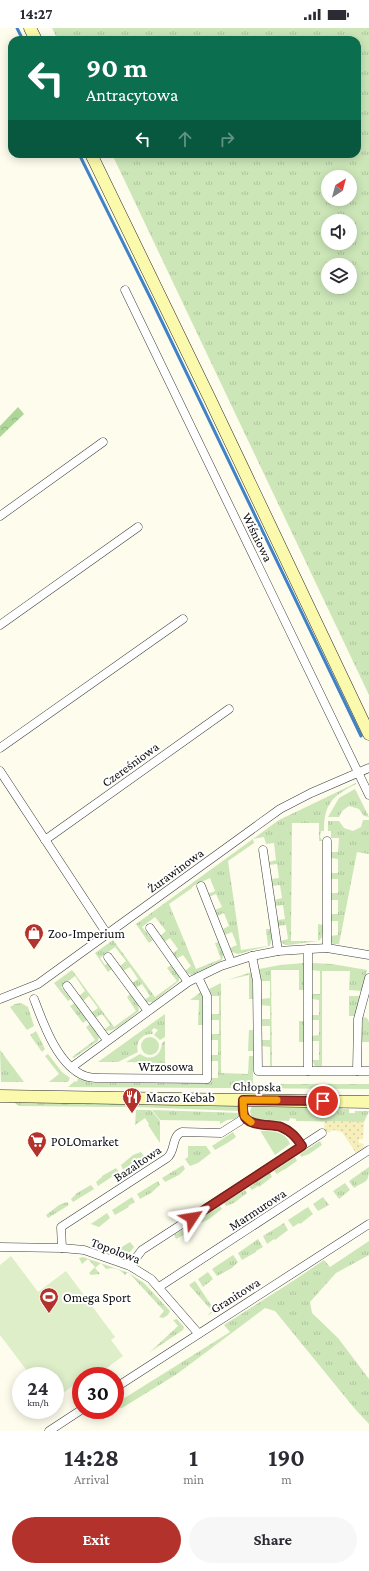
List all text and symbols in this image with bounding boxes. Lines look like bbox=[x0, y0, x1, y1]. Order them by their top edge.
text: 14:27 bbox=[20, 6, 52, 22]
icon: left bbox=[20, 52, 72, 104]
text: 90 m bbox=[86, 52, 147, 83]
text: Antracytowa bbox=[86, 85, 178, 105]
icon: left bbox=[132, 128, 154, 150]
icon: ahead bbox=[174, 128, 196, 150]
icon: right bbox=[216, 128, 238, 150]
north arrow bbox=[321, 170, 357, 206]
map controls bbox=[321, 170, 357, 294]
button: sound bbox=[321, 214, 357, 250]
button: layers bbox=[321, 258, 357, 294]
street label: Wiśniowa bbox=[239, 510, 276, 564]
street label: Czereśniowa bbox=[99, 739, 162, 790]
street label: Żurawinowa bbox=[144, 845, 206, 896]
shop icon: Zoo-Imperium bbox=[23, 922, 45, 950]
place label: Zoo-Imperium bbox=[48, 926, 125, 941]
street label: Wrzosowa bbox=[138, 1059, 194, 1074]
street label: Chłopska bbox=[233, 1079, 281, 1094]
pin bbox=[306, 1084, 340, 1118]
restaurant icon: Maczo Kebab bbox=[121, 1086, 143, 1114]
place label: Maczo Kebab bbox=[146, 1090, 215, 1105]
icon: arrive bbox=[312, 1090, 334, 1112]
supermarket icon: POLOmarket bbox=[26, 1130, 48, 1158]
place label: POLOmarket bbox=[51, 1134, 119, 1149]
street label: Bazaltowa bbox=[111, 1142, 164, 1185]
street label: Marmurowa bbox=[226, 1185, 289, 1233]
position arrow bbox=[171, 1197, 213, 1239]
street label: Topolowa bbox=[89, 1234, 143, 1267]
street label: Granitowa bbox=[208, 1274, 263, 1316]
sports icon: Omega Sport bbox=[38, 1286, 60, 1314]
place label: Omega Sport bbox=[63, 1290, 132, 1305]
speed limit sign: 30 bbox=[72, 1367, 124, 1419]
text: 24 bbox=[28, 1377, 48, 1399]
text: km/h bbox=[27, 1397, 49, 1408]
text: 14:28 bbox=[64, 1444, 119, 1471]
text: 1 bbox=[189, 1444, 198, 1471]
text: 190 bbox=[268, 1444, 305, 1471]
text: Arrival bbox=[74, 1472, 109, 1487]
text: min bbox=[183, 1472, 204, 1487]
text: m bbox=[281, 1472, 292, 1487]
button: Exit bbox=[12, 1517, 181, 1563]
button: Share bbox=[189, 1517, 357, 1563]

